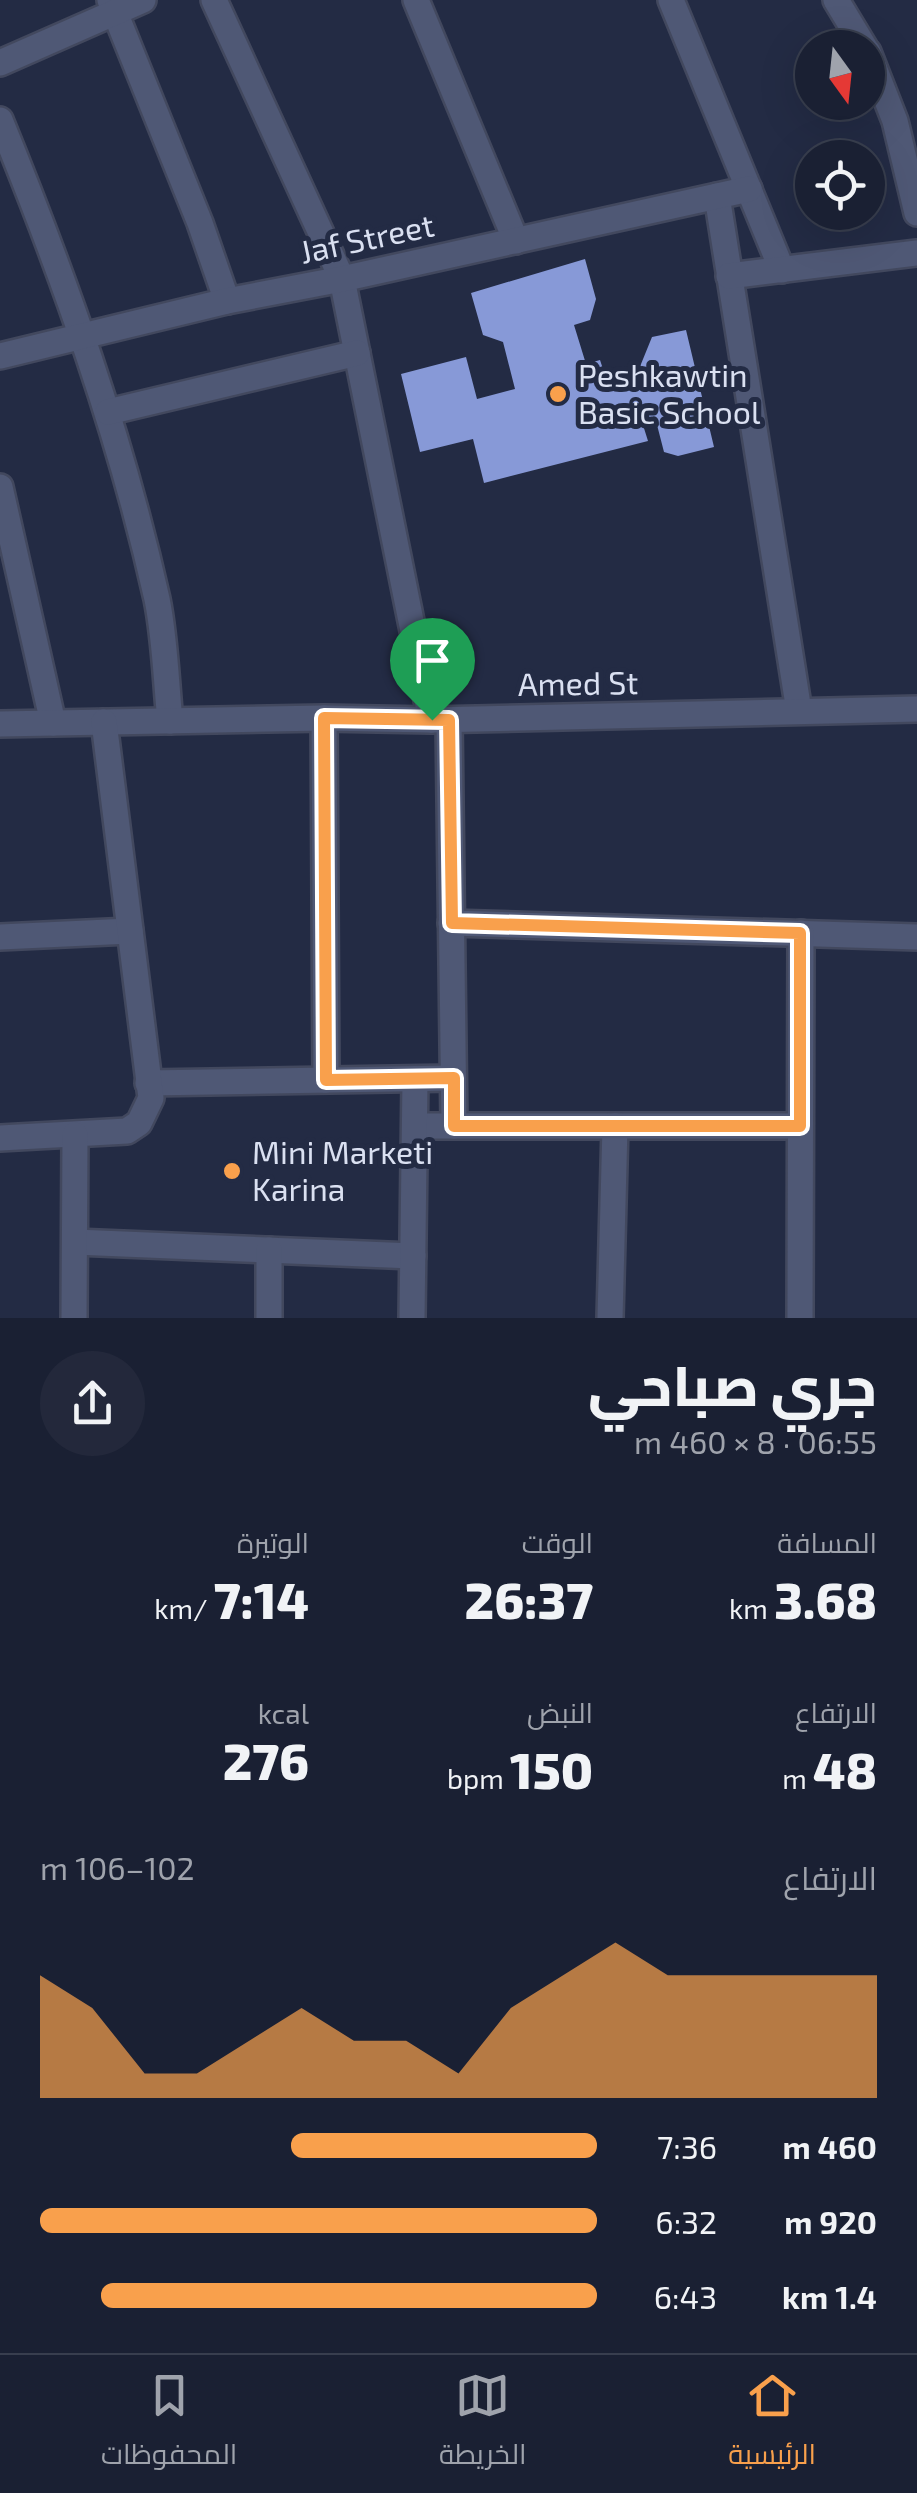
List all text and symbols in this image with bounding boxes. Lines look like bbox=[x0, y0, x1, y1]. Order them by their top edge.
north arrow bbox=[795, 30, 885, 120]
map controls bbox=[795, 30, 885, 230]
button: locate bbox=[795, 140, 885, 230]
street label: Jaf Street bbox=[296, 204, 437, 270]
place label: Peshkawtin Basic School bbox=[578, 355, 761, 430]
marker: Peshkawtin Basic School bbox=[547, 383, 569, 405]
pin bbox=[390, 618, 475, 721]
icon: arrive bbox=[405, 633, 460, 688]
street label: Amed St bbox=[517, 662, 639, 702]
place label: Mini Marketi Karina bbox=[252, 1132, 433, 1207]
marker: Mini Marketi Karina bbox=[221, 1160, 243, 1182]
button: share bbox=[40, 1351, 145, 1456]
text: جري صباحي bbox=[588, 1351, 877, 1417]
text: 06:55 · 8 × 460 m bbox=[634, 1422, 877, 1460]
text: الوتيرة bbox=[237, 1525, 309, 1559]
text: الوقت bbox=[522, 1525, 593, 1559]
text: المسافة bbox=[777, 1525, 877, 1559]
text: 7:14 bbox=[214, 1569, 309, 1629]
text: 26:37 bbox=[465, 1569, 593, 1629]
text: 3.68 bbox=[774, 1569, 877, 1629]
text: /km bbox=[154, 1591, 214, 1625]
text: km bbox=[729, 1591, 774, 1625]
text: النبض bbox=[527, 1695, 593, 1729]
text: الارتفاع bbox=[795, 1695, 877, 1729]
text: kcal bbox=[258, 1696, 309, 1730]
text: 276 bbox=[223, 1730, 309, 1790]
text: 150 bbox=[510, 1739, 593, 1799]
text: 48 bbox=[813, 1739, 877, 1799]
text: bpm bbox=[447, 1761, 510, 1795]
text: m bbox=[782, 1761, 813, 1795]
text: 102–106 m bbox=[40, 1848, 195, 1886]
text: الارتفاع bbox=[783, 1858, 877, 1896]
text: 7:36 bbox=[657, 2127, 717, 2165]
text: 460 m bbox=[782, 2127, 877, 2165]
text: 6:32 bbox=[655, 2202, 717, 2240]
text: 920 m bbox=[784, 2202, 877, 2240]
text: 6:43 bbox=[654, 2277, 717, 2315]
text: 1.4 km bbox=[782, 2277, 877, 2315]
tab: المحفوظات bbox=[101, 2368, 237, 2480]
tab: الخريطة bbox=[439, 2368, 526, 2480]
tab: الرئيسية bbox=[728, 2368, 816, 2480]

